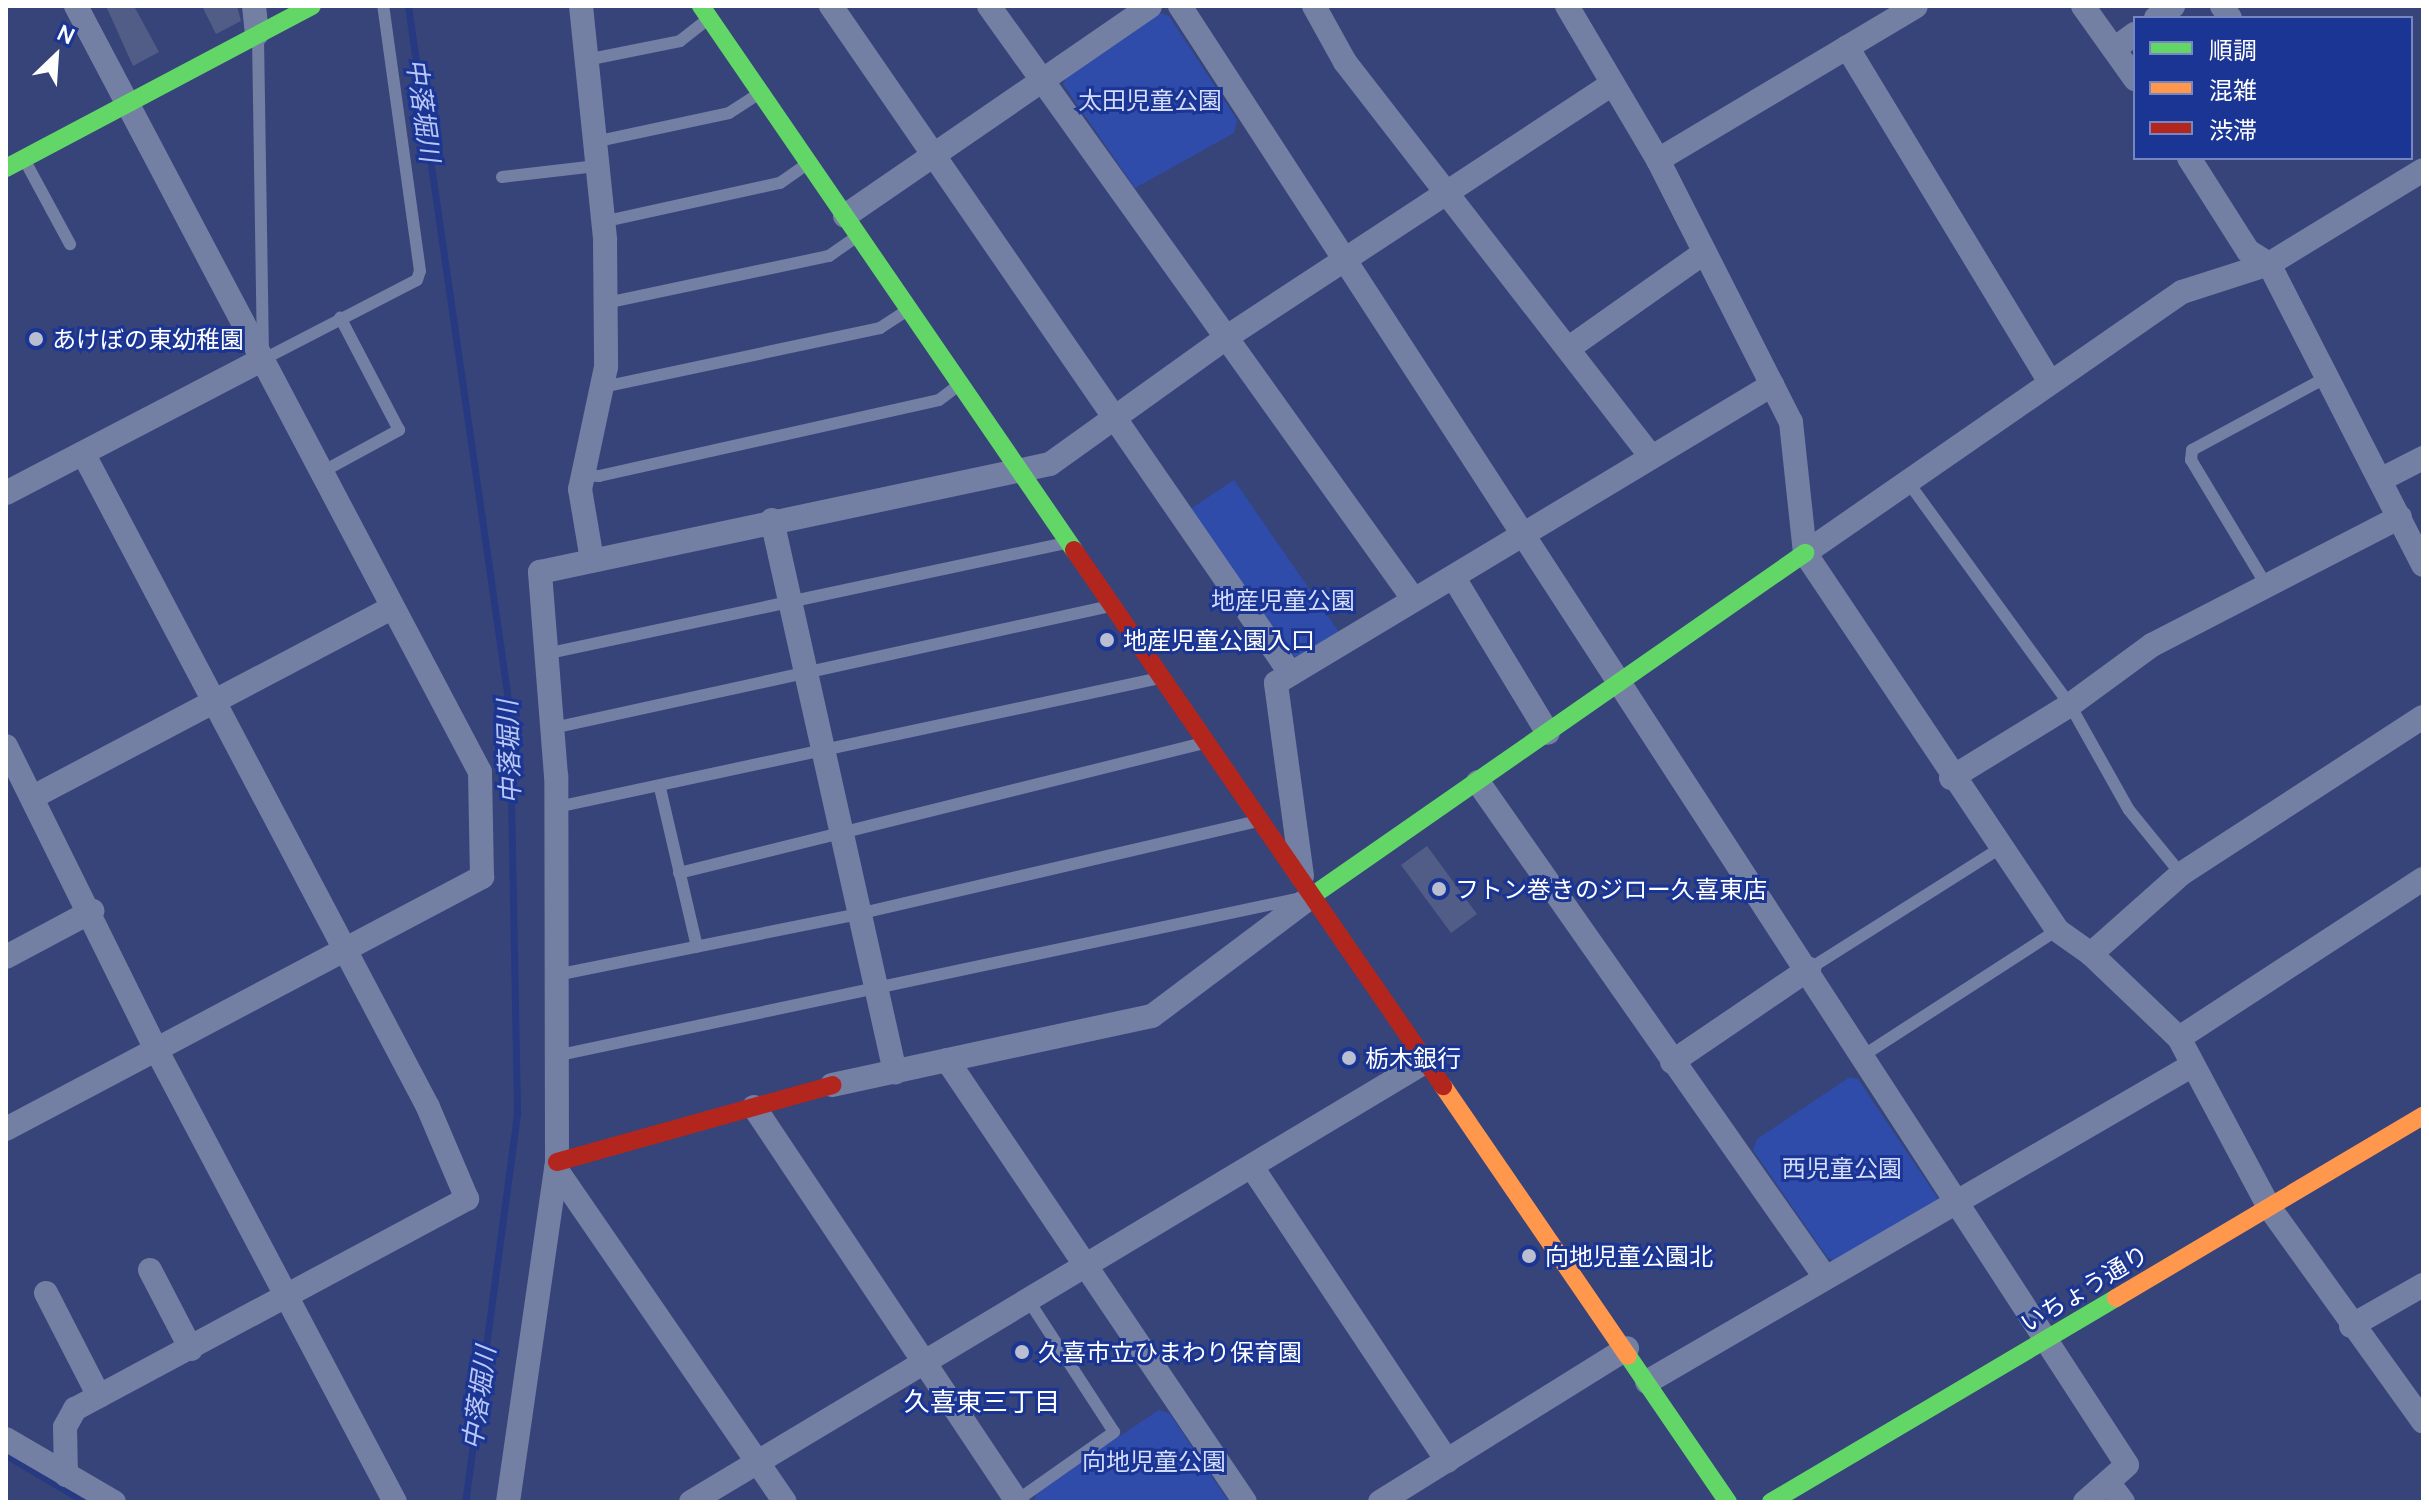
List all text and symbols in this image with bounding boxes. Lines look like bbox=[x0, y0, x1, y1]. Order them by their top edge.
north arrow bbox=[16, 16, 96, 96]
legend bbox=[2133, 16, 2413, 160]
text: N bbox=[53, 17, 80, 51]
text: 順調 bbox=[2209, 33, 2257, 66]
water label: 中落堀川 bbox=[400, 56, 446, 164]
text: 混雑 bbox=[2209, 73, 2257, 106]
park label: 太田児童公園 bbox=[1078, 86, 1222, 114]
text: 渋滞 bbox=[2209, 113, 2257, 146]
place label: あけぼの東幼稚園 bbox=[52, 325, 244, 353]
marker: あけぼの東幼稚園 bbox=[27, 330, 45, 348]
park label: 地産児童公園 bbox=[1211, 586, 1355, 614]
place label: 地産児童公園入口 bbox=[1123, 626, 1315, 654]
marker: 地産児童公園入口 bbox=[1098, 631, 1116, 649]
water label: 中落堀川 bbox=[492, 699, 526, 805]
place label: フトン巻きのジロー久喜東店 bbox=[1455, 875, 1767, 903]
marker: フトン巻きのジロー久喜東店 bbox=[1430, 880, 1448, 898]
place label: 栃木銀行 bbox=[1365, 1044, 1461, 1072]
marker: 栃木銀行 bbox=[1340, 1049, 1358, 1067]
park label: 西児童公園 bbox=[1782, 1154, 1902, 1182]
street label: いちょう通り bbox=[2015, 1239, 2153, 1337]
place label: 向地児童公園北 bbox=[1545, 1242, 1713, 1270]
marker: 向地児童公園北 bbox=[1520, 1247, 1538, 1265]
place label: 久喜市立ひまわり保育園 bbox=[1038, 1338, 1302, 1366]
marker: 久喜市立ひまわり保育園 bbox=[1013, 1343, 1031, 1361]
water label: 中落堀川 bbox=[456, 1344, 502, 1452]
district label: 久喜東三丁目 bbox=[904, 1386, 1060, 1418]
park label: 向地児童公園 bbox=[1082, 1447, 1226, 1475]

